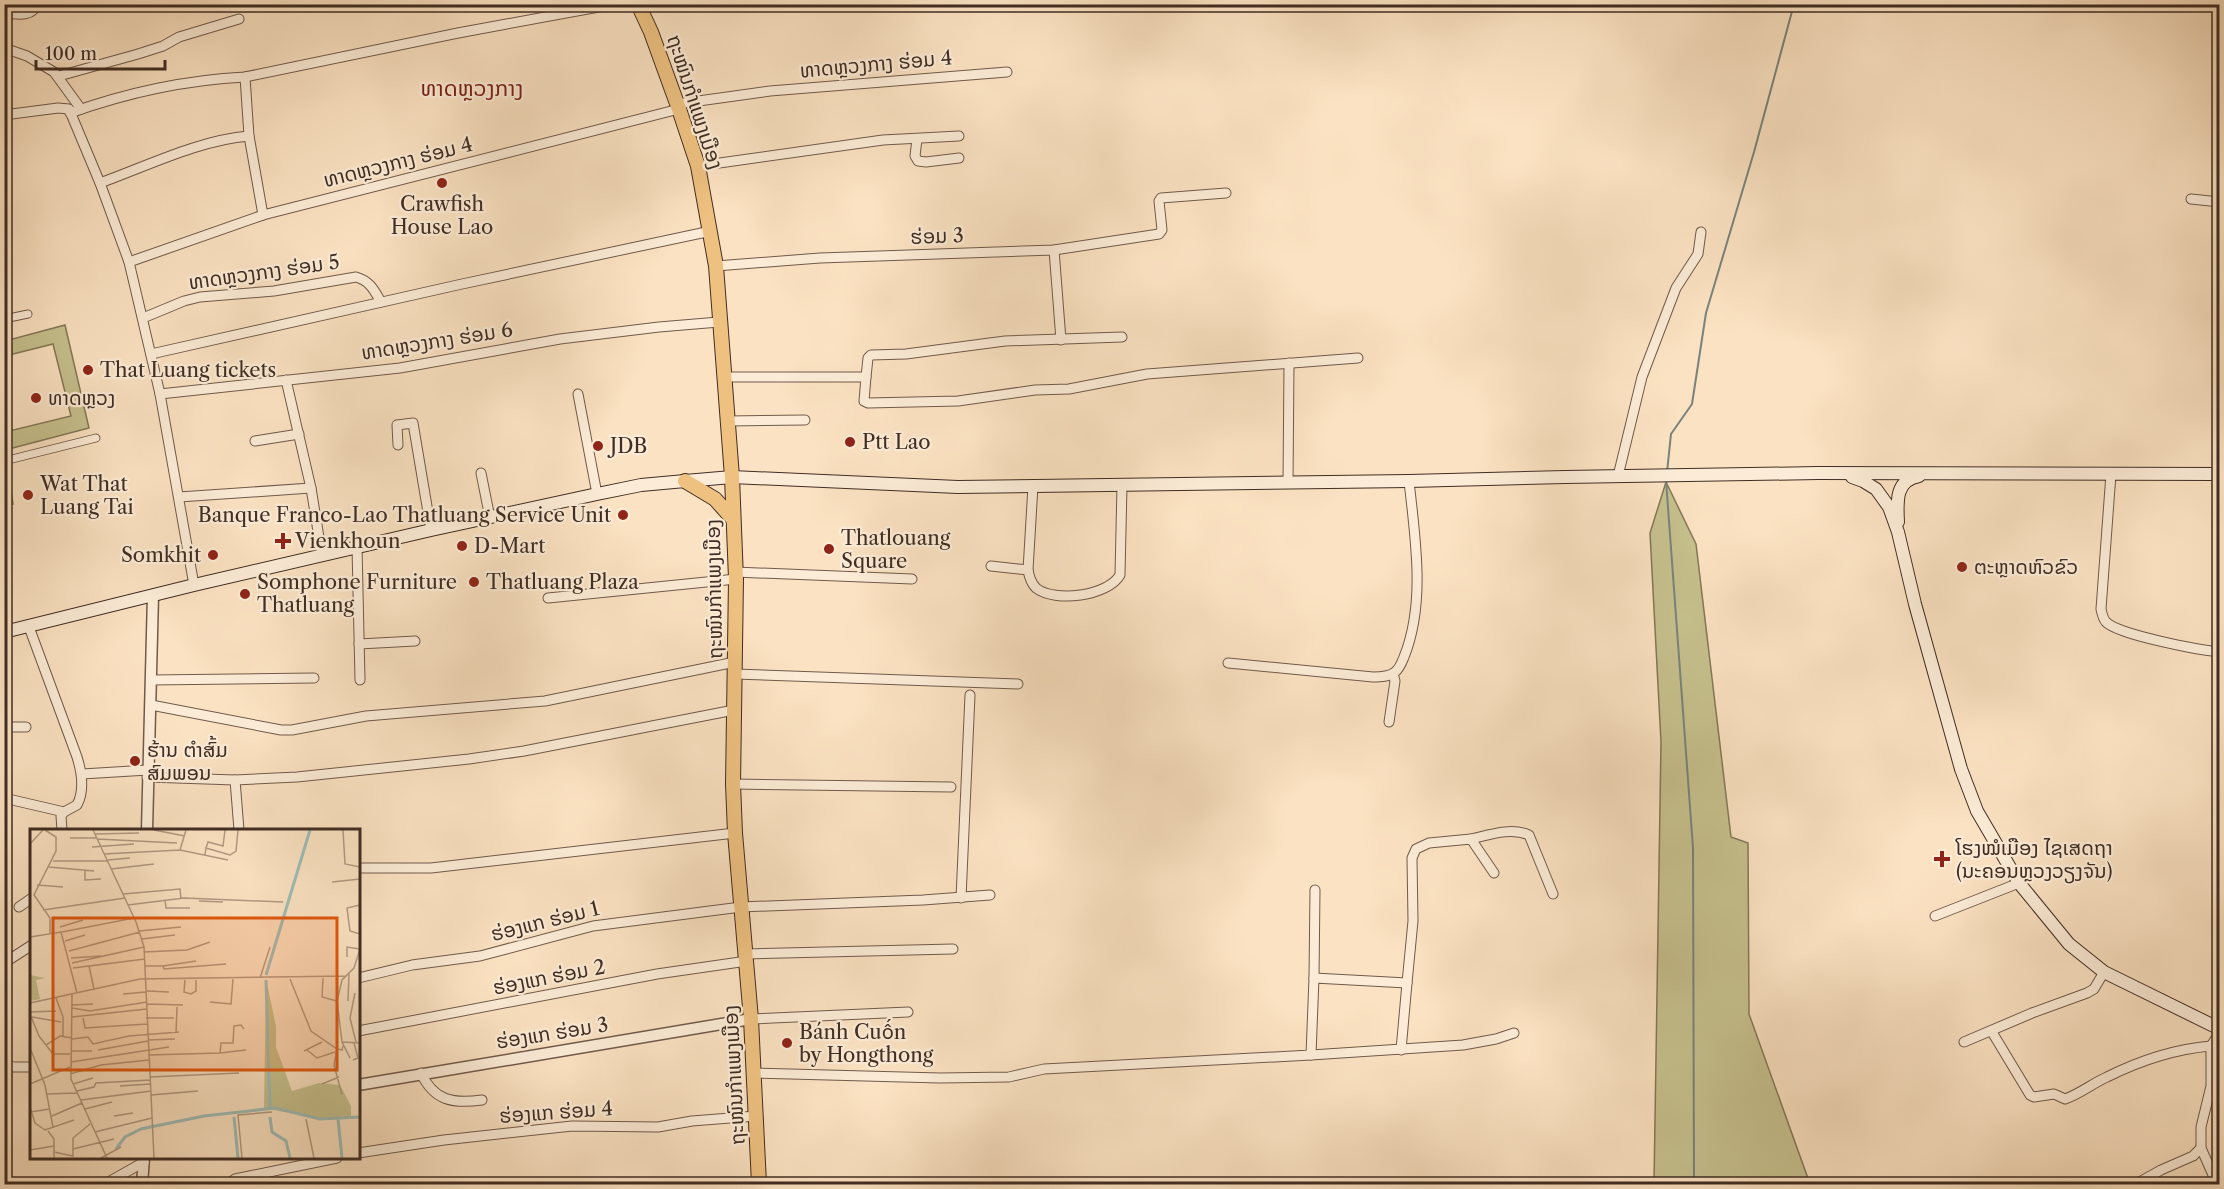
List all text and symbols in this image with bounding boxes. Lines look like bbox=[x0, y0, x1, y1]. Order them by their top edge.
street label: ຖະໜົນກຳແພງເມືອງ bbox=[662, 32, 728, 172]
scale bar bbox=[36, 33, 165, 71]
text: 100 m bbox=[45, 43, 97, 65]
street label: ທາດຫຼວງກາງ ຮ່ອມ 4 bbox=[799, 45, 953, 83]
district label: ທາດຫຼວງກາງ bbox=[421, 75, 523, 102]
street label: ທາດຫຼວງກາງ ຮ່ອມ 4 bbox=[321, 132, 475, 192]
marker: Crawfish House Lao bbox=[435, 176, 449, 190]
place label: Crawfish House Lao bbox=[391, 192, 493, 239]
street label: ຮ່ອມ 3 bbox=[910, 223, 964, 249]
street label: ທາດຫຼວງກາງ ຮ່ອມ 5 bbox=[187, 250, 341, 294]
street label: ທາດຫຼວງກາງ ຮ່ອມ 6 bbox=[360, 317, 514, 365]
place label: That Luang tickets bbox=[100, 358, 276, 382]
marker: That Luang tickets bbox=[81, 363, 95, 377]
place label: ທາດຫຼວງ bbox=[48, 386, 115, 410]
marker: ທາດຫຼວງ bbox=[29, 391, 43, 405]
place label: Ptt Lao bbox=[862, 430, 931, 454]
place label: JDB bbox=[607, 434, 647, 458]
marker: Ptt Lao bbox=[843, 435, 857, 449]
marker: JDB bbox=[591, 439, 605, 453]
place label: Wat That Luang Tai bbox=[39, 472, 134, 519]
marker: Wat That Luang Tai bbox=[21, 488, 35, 502]
place label: Banque Franco-Lao Thatluang Service Unit bbox=[198, 503, 611, 527]
marker: Banque Franco-Lao Thatluang Service Unit bbox=[616, 508, 630, 522]
street label: ຖະໜົນກຳແພງເມືອງ bbox=[701, 519, 727, 659]
place label: Thatlouang Square bbox=[841, 526, 951, 573]
place label: Vienkhoun bbox=[294, 529, 401, 553]
marker: Vienkhoun bbox=[276, 534, 290, 548]
place label: D-Mart bbox=[474, 534, 545, 558]
marker: D-Mart bbox=[455, 539, 469, 553]
marker: Thatlouang Square bbox=[822, 542, 836, 556]
place label: Somkhit bbox=[121, 543, 201, 567]
marker: Somkhit bbox=[206, 548, 220, 562]
place label: ຕະຫຼາດຫົວຂົວ bbox=[1974, 555, 2078, 579]
marker: ຕະຫຼາດຫົວຂົວ bbox=[1955, 560, 1969, 574]
place label: Somphone Furniture Thatluang bbox=[257, 570, 457, 617]
place label: Thatluang Plaza bbox=[486, 570, 639, 594]
marker: Thatluang Plaza bbox=[467, 575, 481, 589]
marker: Somphone Furniture Thatluang bbox=[238, 587, 252, 601]
place label: ຮ້ານ ຕຳສົ້ມ ສົມພອນ bbox=[147, 735, 228, 785]
marker: ຮ້ານ ຕຳສົ້ມ ສົມພອນ bbox=[128, 754, 142, 768]
inset map bbox=[30, 829, 360, 1159]
place label: ໂຮງໝໍເມືອງ ໄຊເສດຖາ (ນະຄອນຫຼວງວຽງຈັນ) bbox=[1955, 836, 2113, 884]
marker: ໂຮງໝໍເມືອງ ໄຊເສດຖາ (ນະຄອນຫຼວງວຽງຈັນ) bbox=[1933, 850, 1951, 868]
street label: ຮ່ອງແກ ຮ່ອມ 1 bbox=[488, 896, 602, 946]
street label: ຮ່ອງແກ ຮ່ອມ 2 bbox=[491, 954, 607, 1000]
street label: ຖະໜົນກຳແພງເມືອງ bbox=[718, 1004, 750, 1146]
street label: ຮ່ອງແກ ຮ່ອມ 3 bbox=[494, 1012, 610, 1054]
place label: Bánh Cuốn by Hongthong bbox=[799, 1019, 934, 1067]
marker: Bánh Cuốn by Hongthong bbox=[780, 1036, 794, 1050]
street label: ຮ່ອງແກ ຮ່ອມ 4 bbox=[498, 1096, 614, 1128]

